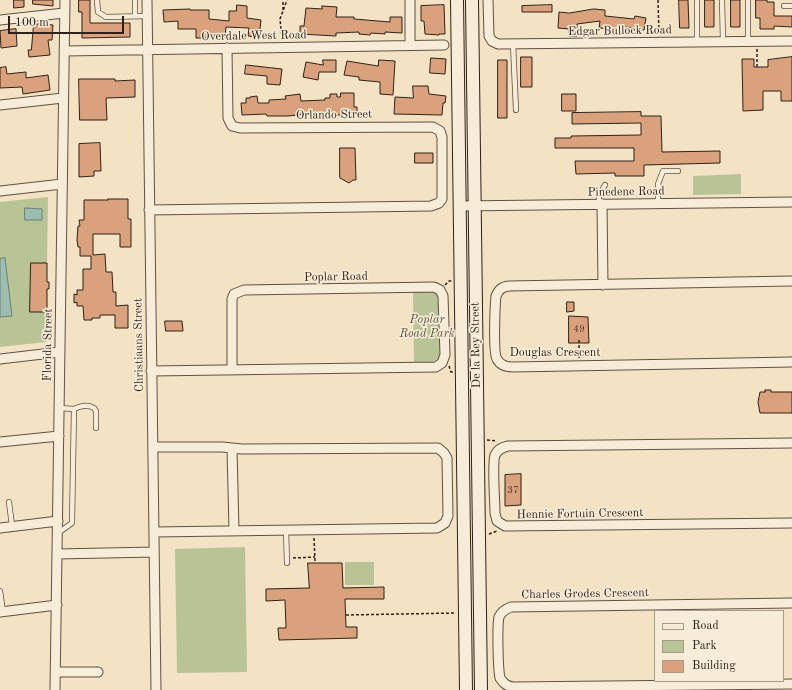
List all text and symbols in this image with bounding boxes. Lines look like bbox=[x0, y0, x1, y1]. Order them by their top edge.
scale bar bbox=[10, 8, 126, 34]
text: 100 m bbox=[15, 17, 49, 29]
street label: Edgar Bullock Road bbox=[568, 23, 672, 39]
street label: Overdale West Road bbox=[201, 28, 307, 44]
street label: Orlando Street bbox=[296, 107, 372, 123]
street label: Pinedene Road bbox=[587, 184, 665, 200]
street label: Poplar Road bbox=[304, 269, 368, 285]
street label: Christiaans Street bbox=[131, 298, 147, 392]
street label: De la Rey Street bbox=[468, 302, 484, 388]
street label: Florida Street bbox=[40, 308, 56, 382]
park label: Poplar Road Park bbox=[399, 313, 455, 341]
house number: 49 bbox=[573, 323, 585, 335]
street label: Douglas Crescent bbox=[509, 346, 601, 360]
house number: 37 bbox=[507, 484, 519, 496]
street label: Hennie Fortuin Crescent bbox=[516, 506, 644, 522]
street label: Charles Grodes Crescent bbox=[521, 586, 649, 602]
legend bbox=[654, 610, 784, 682]
text: Road bbox=[692, 620, 719, 632]
text: Park bbox=[692, 640, 717, 652]
text: Building bbox=[692, 660, 736, 672]

